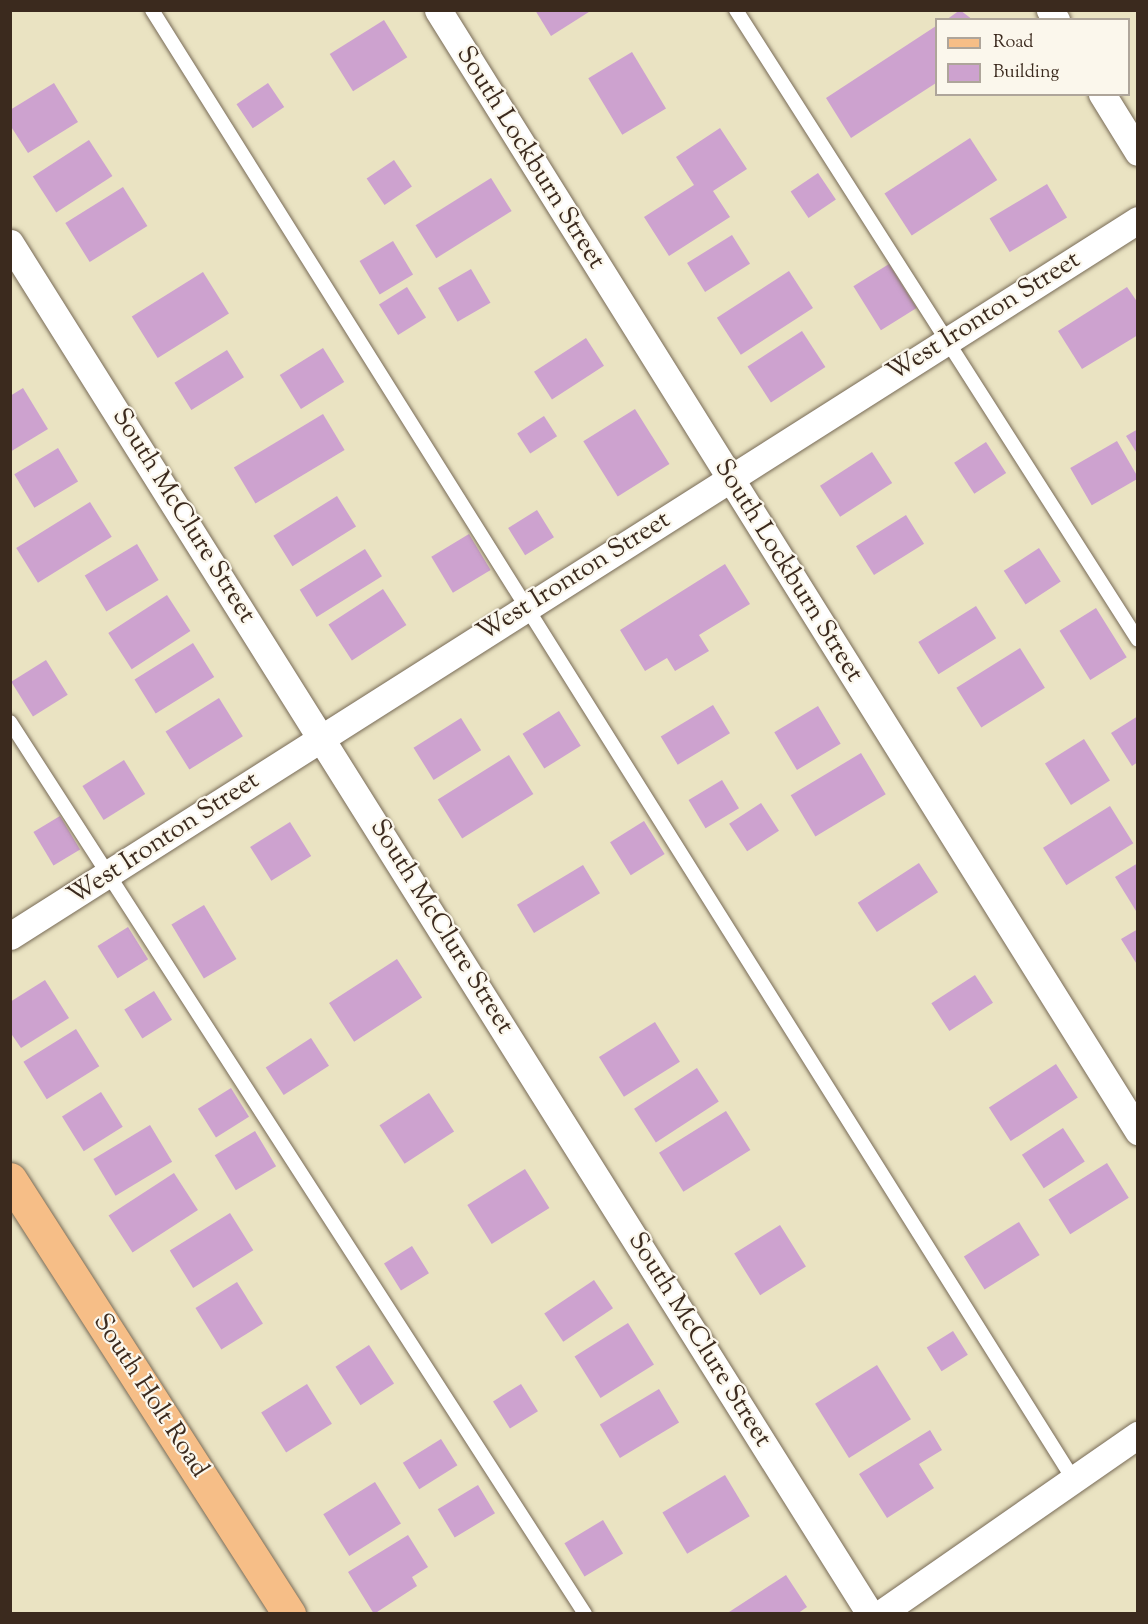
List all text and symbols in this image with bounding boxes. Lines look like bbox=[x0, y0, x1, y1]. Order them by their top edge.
legend bbox=[935, 18, 1130, 96]
text: Road bbox=[993, 30, 1033, 56]
street label: South Lockburn Street bbox=[449, 41, 611, 275]
text: Building bbox=[993, 60, 1059, 86]
street label: West Ironton Street bbox=[882, 245, 1086, 389]
street label: South McClure Street bbox=[104, 403, 262, 629]
street label: South Lockburn Street bbox=[707, 454, 869, 688]
street label: West Ironton Street bbox=[472, 505, 676, 649]
street label: West Ironton Street bbox=[62, 766, 266, 912]
street label: South McClure Street bbox=[362, 814, 520, 1040]
street label: South McClure Street bbox=[620, 1227, 778, 1453]
street label: South Holt Road bbox=[85, 1308, 215, 1484]

